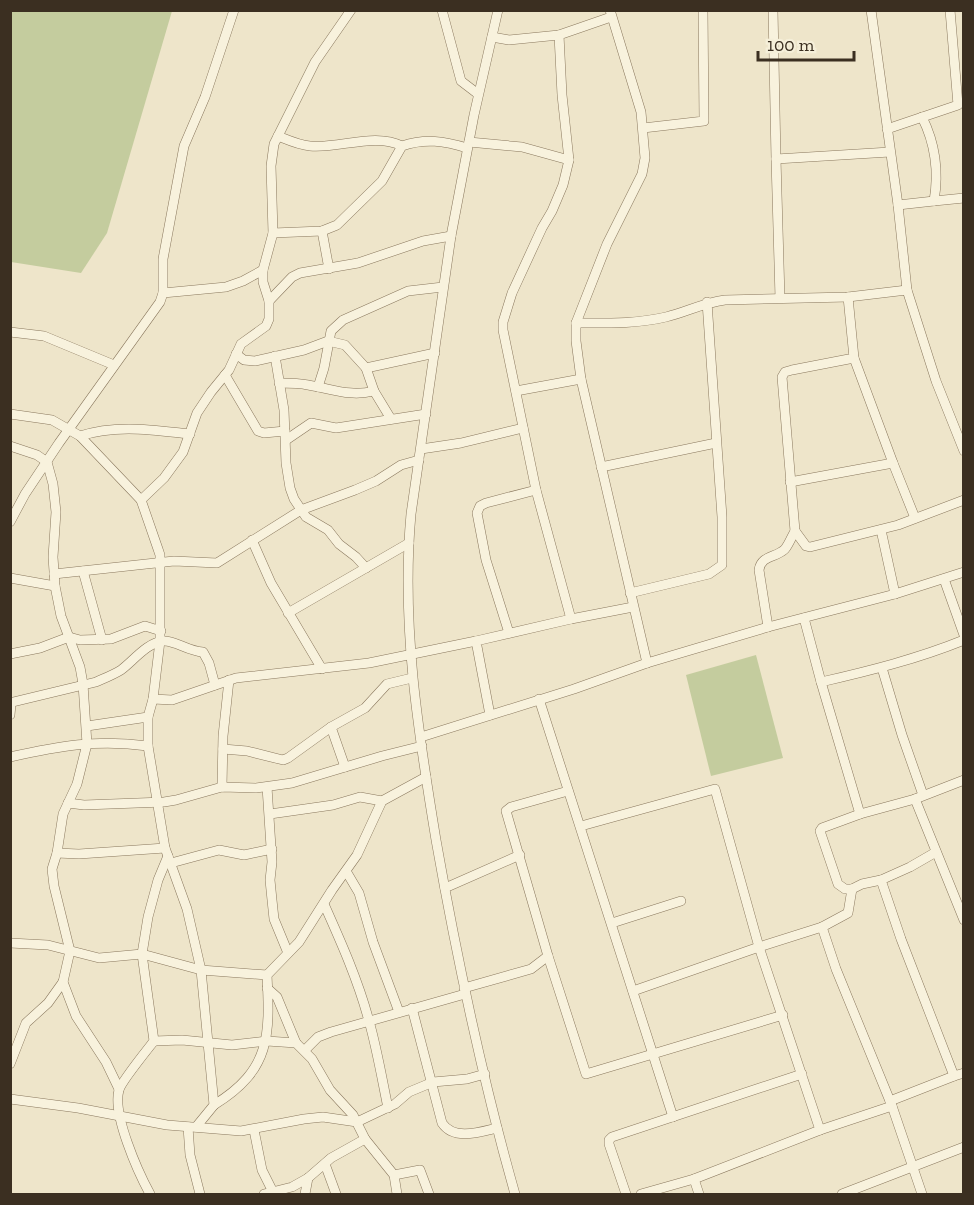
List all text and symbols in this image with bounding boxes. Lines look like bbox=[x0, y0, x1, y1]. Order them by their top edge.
scale bar bbox=[758, 24, 854, 62]
text: 100 m bbox=[767, 34, 815, 56]

